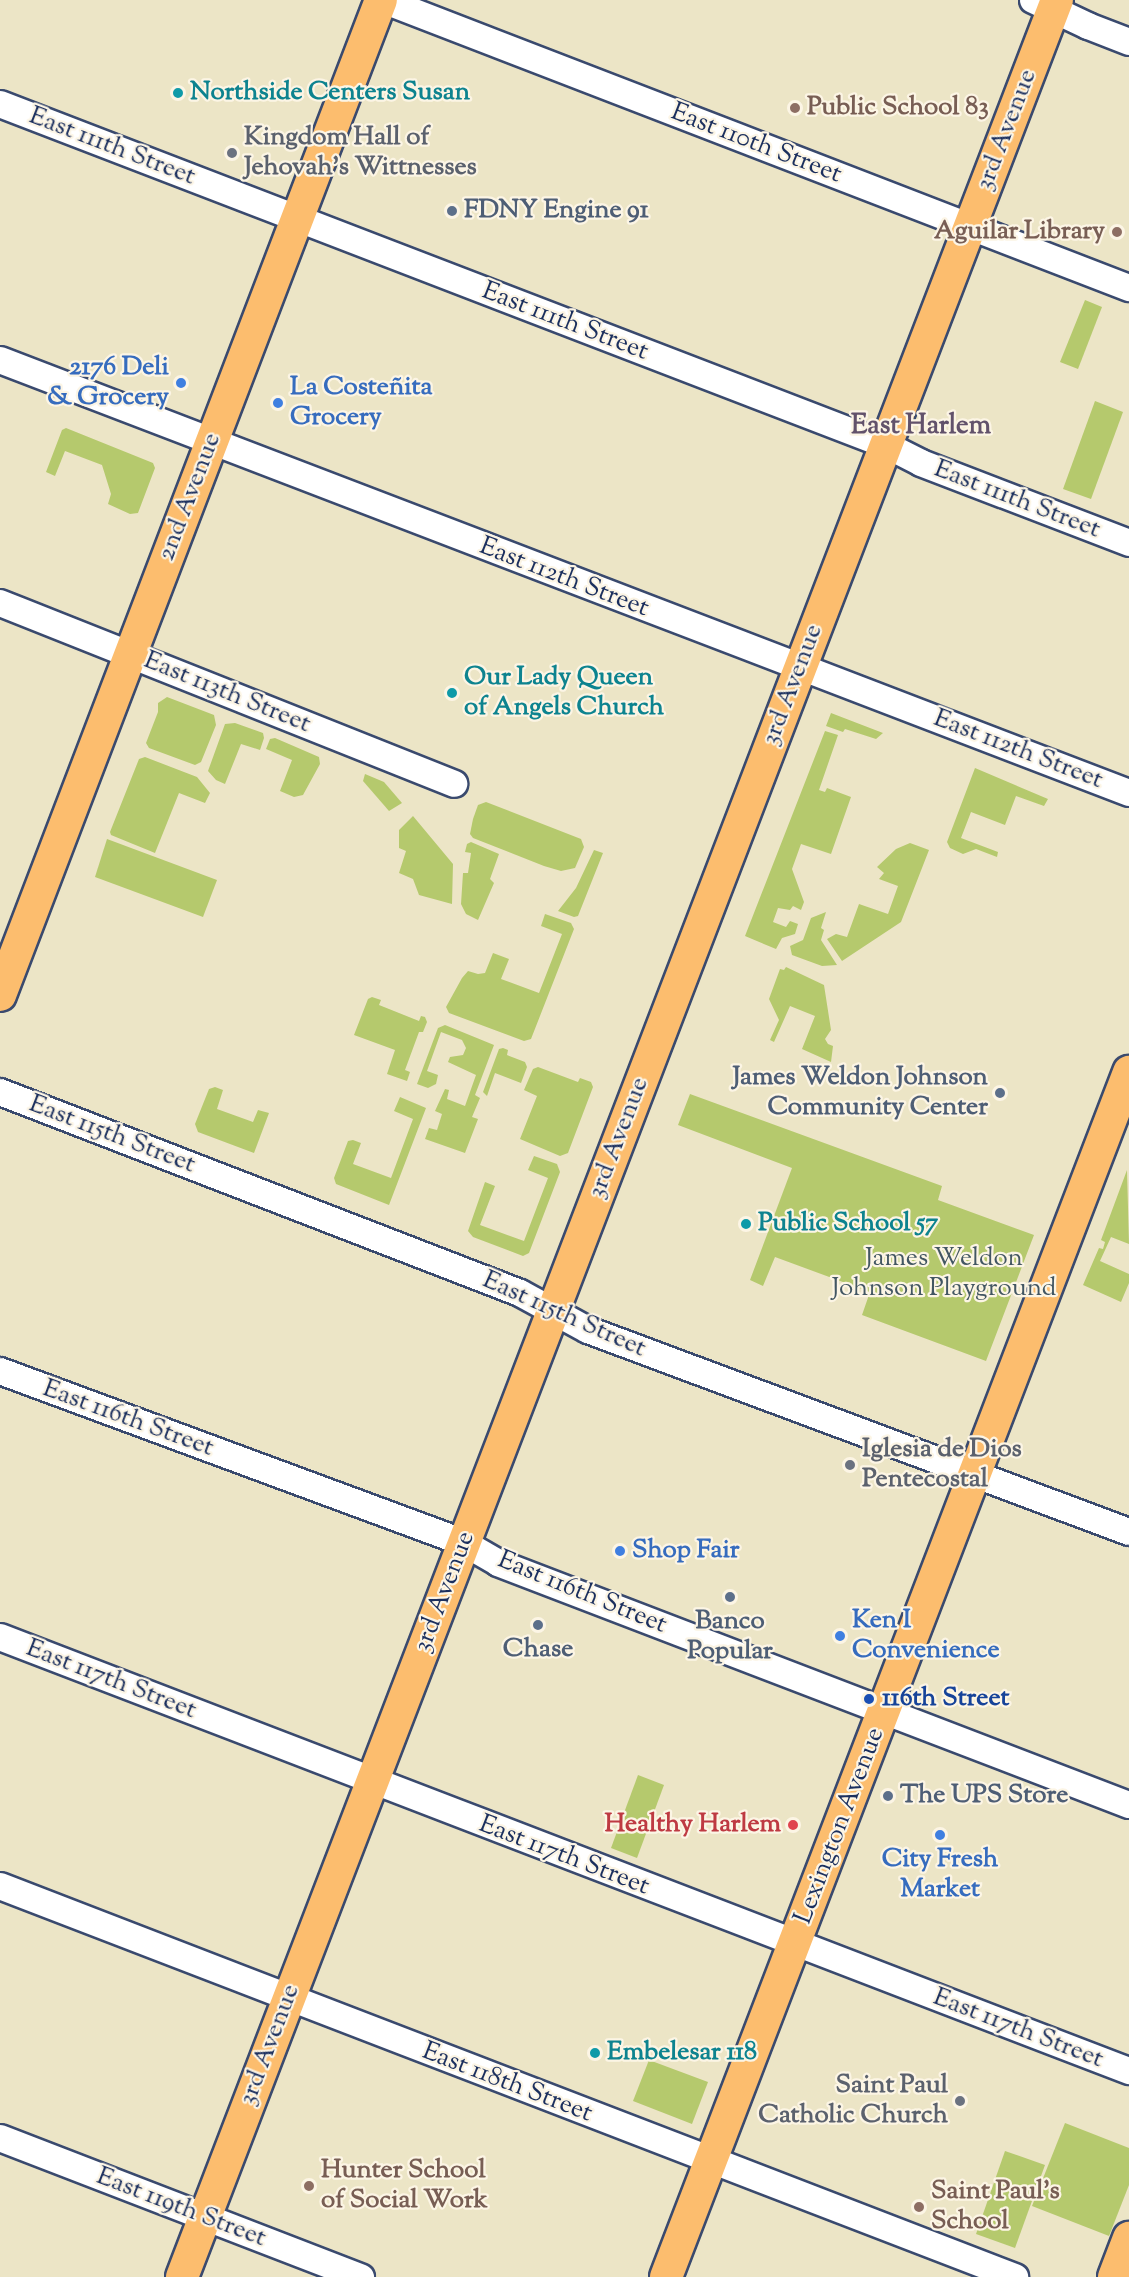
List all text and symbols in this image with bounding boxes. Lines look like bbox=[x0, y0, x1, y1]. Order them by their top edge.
street label: 3rd Avenue bbox=[970, 65, 1044, 195]
place label: Northside Centers Susan bbox=[190, 77, 470, 109]
marker: Northside Centers Susan bbox=[171, 86, 185, 100]
place label: Public School 83 bbox=[807, 92, 989, 124]
street label: East 110th Street bbox=[666, 97, 846, 191]
street label: East 111th Street bbox=[24, 101, 200, 193]
marker: Public School 83 bbox=[788, 101, 802, 115]
place label: Kingdom Hall of Jehovah's Wittnesses bbox=[244, 122, 477, 184]
marker: Kingdom Hall of Jehovah's Wittnesses bbox=[225, 146, 239, 160]
place label: FDNY Engine 91 bbox=[464, 195, 649, 227]
marker: FDNY Engine 91 bbox=[445, 204, 459, 218]
place label: Aguilar Library bbox=[934, 216, 1105, 248]
marker: Aguilar Library bbox=[1110, 225, 1124, 239]
street label: East 111th Street bbox=[477, 276, 653, 368]
place label: 2176 Deli & Grocery bbox=[47, 352, 169, 414]
place label: La Costeñita Grocery bbox=[290, 372, 432, 434]
marker: 2176 Deli & Grocery bbox=[174, 376, 188, 390]
marker: La Costeñita Grocery bbox=[271, 396, 285, 410]
district label: East Harlem bbox=[851, 411, 991, 443]
street label: 2nd Avenue bbox=[151, 429, 229, 565]
street label: East 111th Street bbox=[929, 454, 1105, 546]
street label: East 112th Street bbox=[475, 531, 653, 625]
street label: 3rd Avenue bbox=[756, 620, 830, 750]
street label: East 113th Street bbox=[139, 645, 315, 741]
place label: Our Lady Queen of Angels Church bbox=[464, 662, 664, 724]
marker: Our Lady Queen of Angels Church bbox=[445, 686, 459, 700]
street label: East 112th Street bbox=[929, 703, 1107, 797]
place label: James Weldon Johnson Community Center bbox=[732, 1062, 988, 1124]
street label: 3rd Avenue bbox=[582, 1073, 656, 1203]
marker: James Weldon Johnson Community Center bbox=[993, 1086, 1007, 1100]
street label: East 115th Street bbox=[24, 1089, 200, 1181]
place label: Public School 57 bbox=[758, 1208, 938, 1240]
marker: Public School 57 bbox=[739, 1217, 753, 1231]
park label: James Weldon Johnson Playground bbox=[831, 1243, 1057, 1304]
street label: East 115th Street bbox=[477, 1265, 651, 1365]
street label: East 116th Street bbox=[38, 1374, 218, 1464]
place label: Iglesia de Dios Pentecostal bbox=[862, 1434, 1022, 1496]
marker: Iglesia de Dios Pentecostal bbox=[843, 1458, 857, 1472]
street label: 3rd Avenue bbox=[408, 1527, 482, 1657]
place label: Shop Fair bbox=[632, 1535, 739, 1567]
marker: Shop Fair bbox=[613, 1544, 627, 1558]
street label: East 116th Street bbox=[493, 1545, 671, 1641]
marker: Banco Popular bbox=[723, 1590, 737, 1604]
place label: Ken I Convenience bbox=[852, 1605, 1000, 1666]
place label: Banco Popular bbox=[687, 1606, 773, 1667]
marker: Chase bbox=[531, 1618, 545, 1632]
marker: Ken I Convenience bbox=[833, 1629, 847, 1643]
street label: East 117th Street bbox=[21, 1633, 201, 1727]
place label: Chase bbox=[503, 1634, 573, 1666]
place label: 116th Street bbox=[882, 1683, 1009, 1715]
marker: 116th Street bbox=[860, 1690, 878, 1708]
street label: Lexington Avenue bbox=[788, 1723, 892, 1929]
place label: The UPS Store bbox=[900, 1780, 1068, 1812]
marker: The UPS Store bbox=[881, 1789, 895, 1803]
street label: East 117th Street bbox=[474, 1809, 654, 1903]
place label: Healthy Harlem bbox=[605, 1809, 781, 1841]
marker: Healthy Harlem bbox=[786, 1818, 800, 1832]
marker: City Fresh Market bbox=[933, 1828, 947, 1842]
place label: City Fresh Market bbox=[882, 1844, 998, 1906]
street label: 3rd Avenue bbox=[233, 1980, 307, 2110]
street label: East 117th Street bbox=[928, 1982, 1108, 2076]
street label: East 118th Street bbox=[417, 2036, 597, 2130]
place label: Embelesar 118 bbox=[607, 2037, 757, 2069]
marker: Embelesar 118 bbox=[588, 2046, 602, 2060]
place label: Saint Paul Catholic Church bbox=[758, 2070, 948, 2132]
marker: Saint Paul Catholic Church bbox=[953, 2094, 967, 2108]
place label: Hunter School of Social Work bbox=[321, 2155, 488, 2216]
street label: East 119th Street bbox=[92, 2161, 270, 2255]
place label: Saint Paul's School bbox=[931, 2176, 1060, 2238]
marker: Hunter School of Social Work bbox=[302, 2179, 316, 2193]
marker: Saint Paul's School bbox=[912, 2200, 926, 2214]

